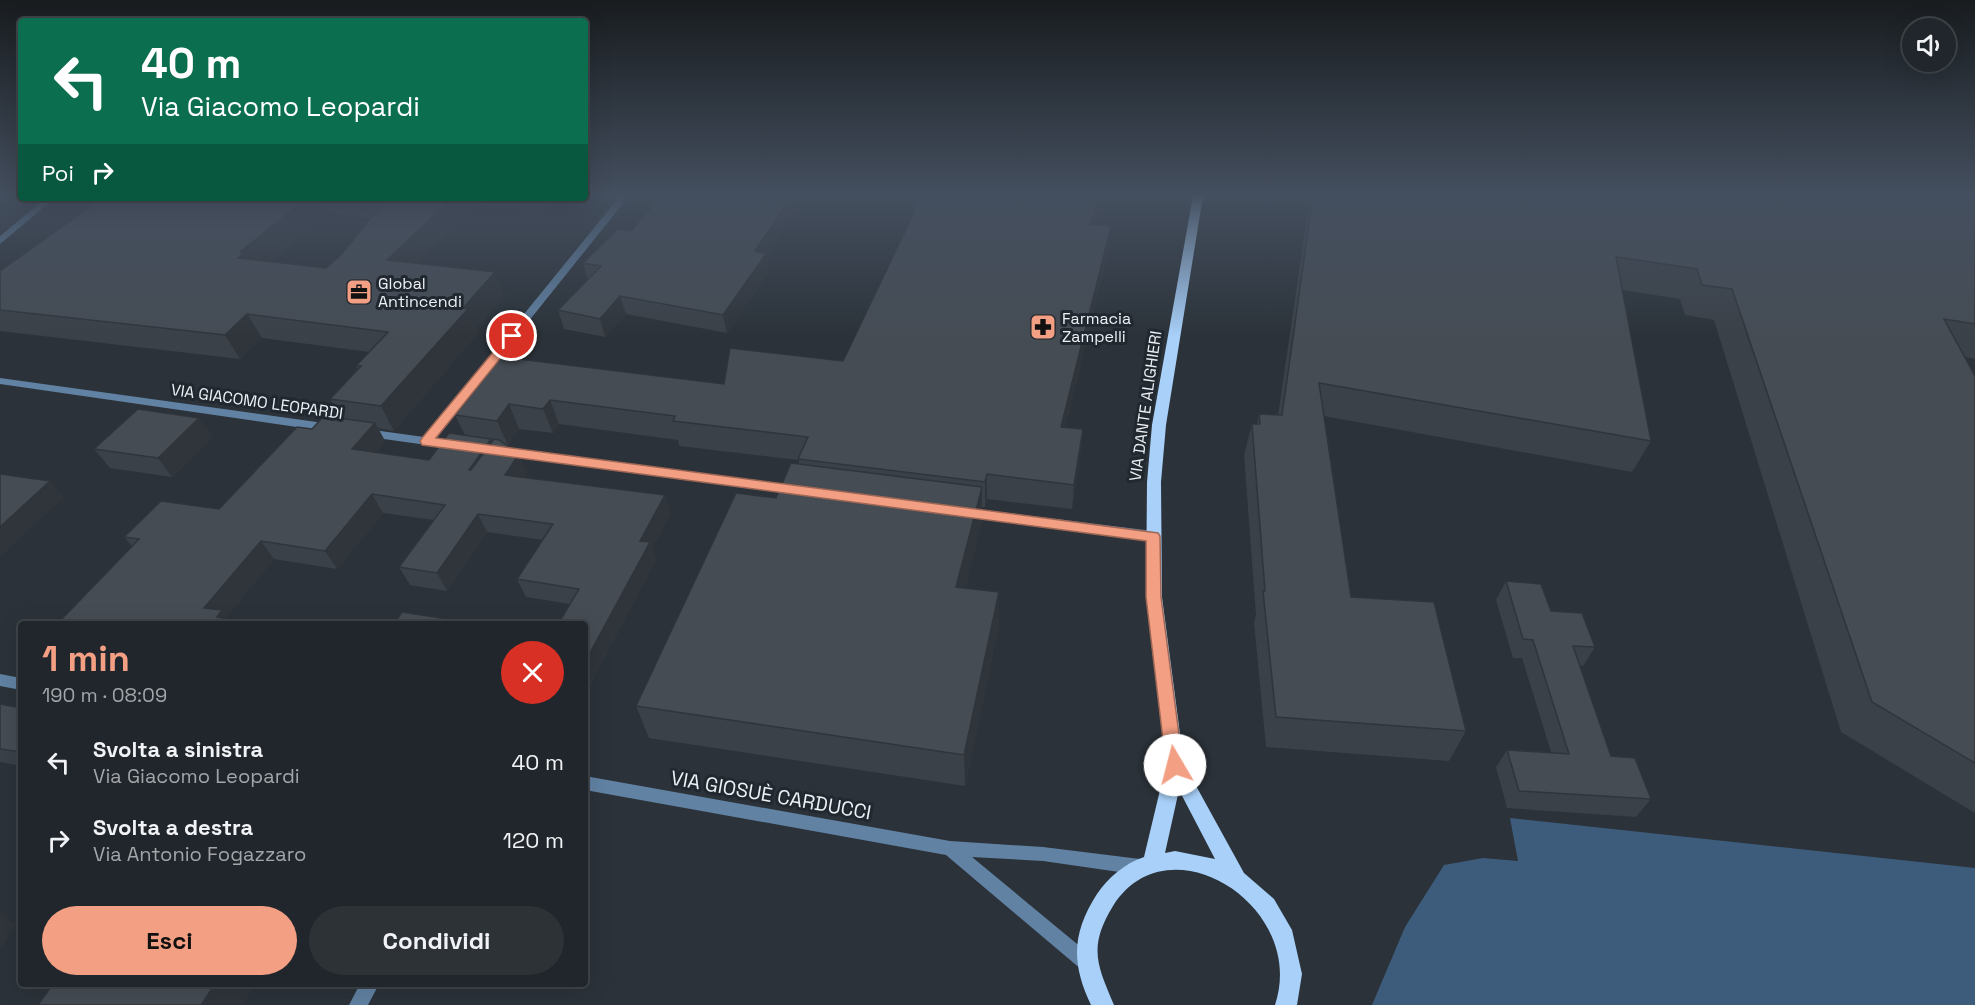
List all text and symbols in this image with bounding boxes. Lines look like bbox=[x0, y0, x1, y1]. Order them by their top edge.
map controls bbox=[1902, 18, 1956, 72]
button: sound bbox=[1902, 18, 1956, 72]
text: 40 m bbox=[141, 37, 241, 90]
icon: left bbox=[42, 42, 120, 120]
text: Via Giacomo Leopardi bbox=[141, 89, 420, 124]
icon: right bbox=[86, 156, 119, 189]
text: Poi bbox=[42, 159, 74, 187]
place label: Global Antincendi bbox=[378, 273, 462, 312]
office icon: Global Antincendi bbox=[344, 277, 374, 307]
place label: Farmacia Zampelli bbox=[1062, 308, 1131, 347]
pin bbox=[486, 310, 537, 361]
pharmacy icon: Farmacia Zampelli bbox=[1028, 312, 1058, 342]
icon: arrive bbox=[495, 319, 528, 352]
street label: VIA DANTE ALIGHIERI bbox=[1125, 329, 1166, 483]
street label: VIA GIACOMO LEOPARDI bbox=[169, 379, 344, 424]
text: 1 min bbox=[42, 636, 130, 682]
button: close bbox=[501, 641, 564, 704]
text: 190 m · 08:09 bbox=[42, 682, 167, 708]
position arrow bbox=[1143, 733, 1207, 797]
text: Svolta a sinistra bbox=[93, 735, 263, 763]
icon: left bbox=[42, 746, 75, 779]
text: 40 m bbox=[512, 748, 564, 776]
text: Via Giacomo Leopardi bbox=[93, 763, 300, 789]
street label: VIA GIOSUÈ CARDUCCI bbox=[669, 765, 873, 825]
text: Svolta a destra bbox=[93, 813, 253, 841]
icon: right bbox=[42, 824, 75, 857]
text: 120 m bbox=[503, 826, 564, 854]
text: Via Antonio Fogazzaro bbox=[93, 841, 306, 867]
button: Esci bbox=[42, 906, 297, 975]
button: Condividi bbox=[309, 906, 564, 975]

